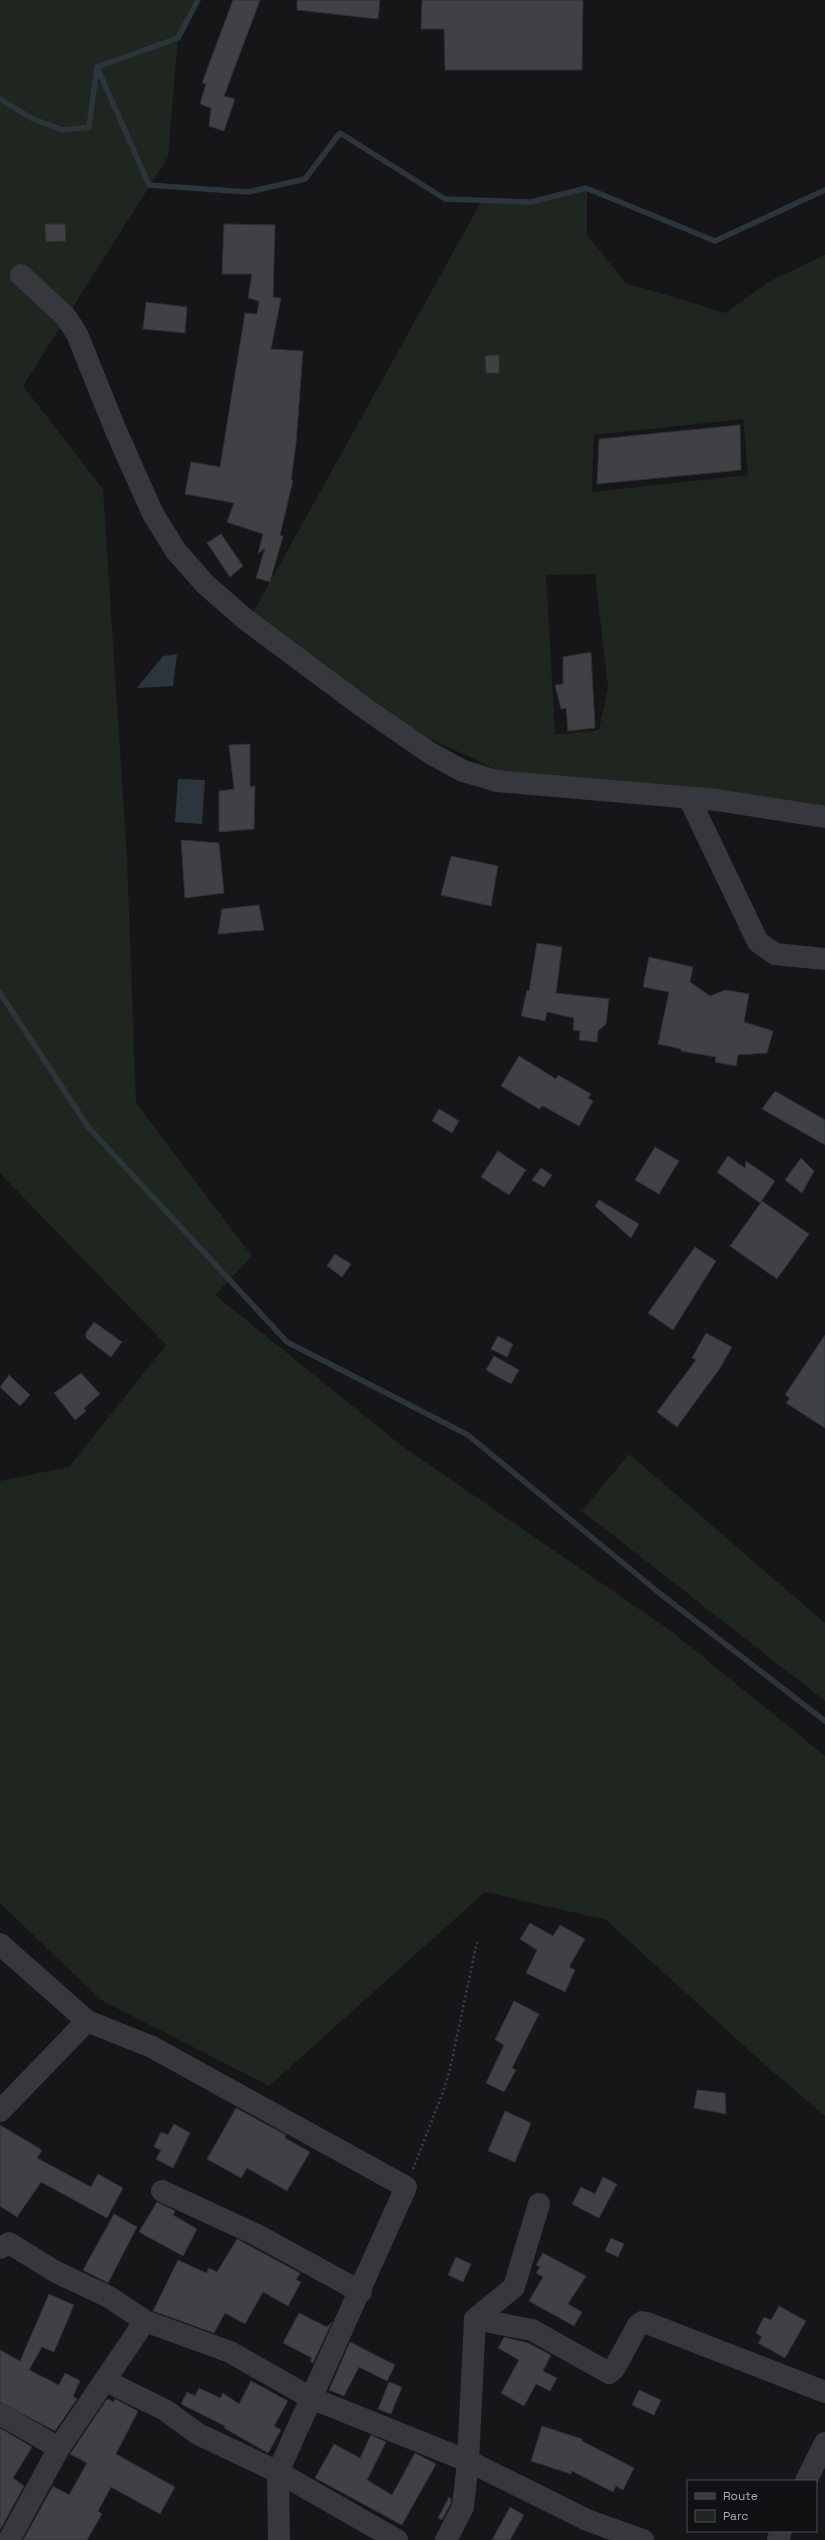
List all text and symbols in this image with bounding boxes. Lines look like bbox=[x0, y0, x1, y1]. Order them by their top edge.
legend bbox=[687, 2480, 817, 2532]
text: Route bbox=[723, 2488, 758, 2504]
text: Parc bbox=[723, 2508, 748, 2524]

